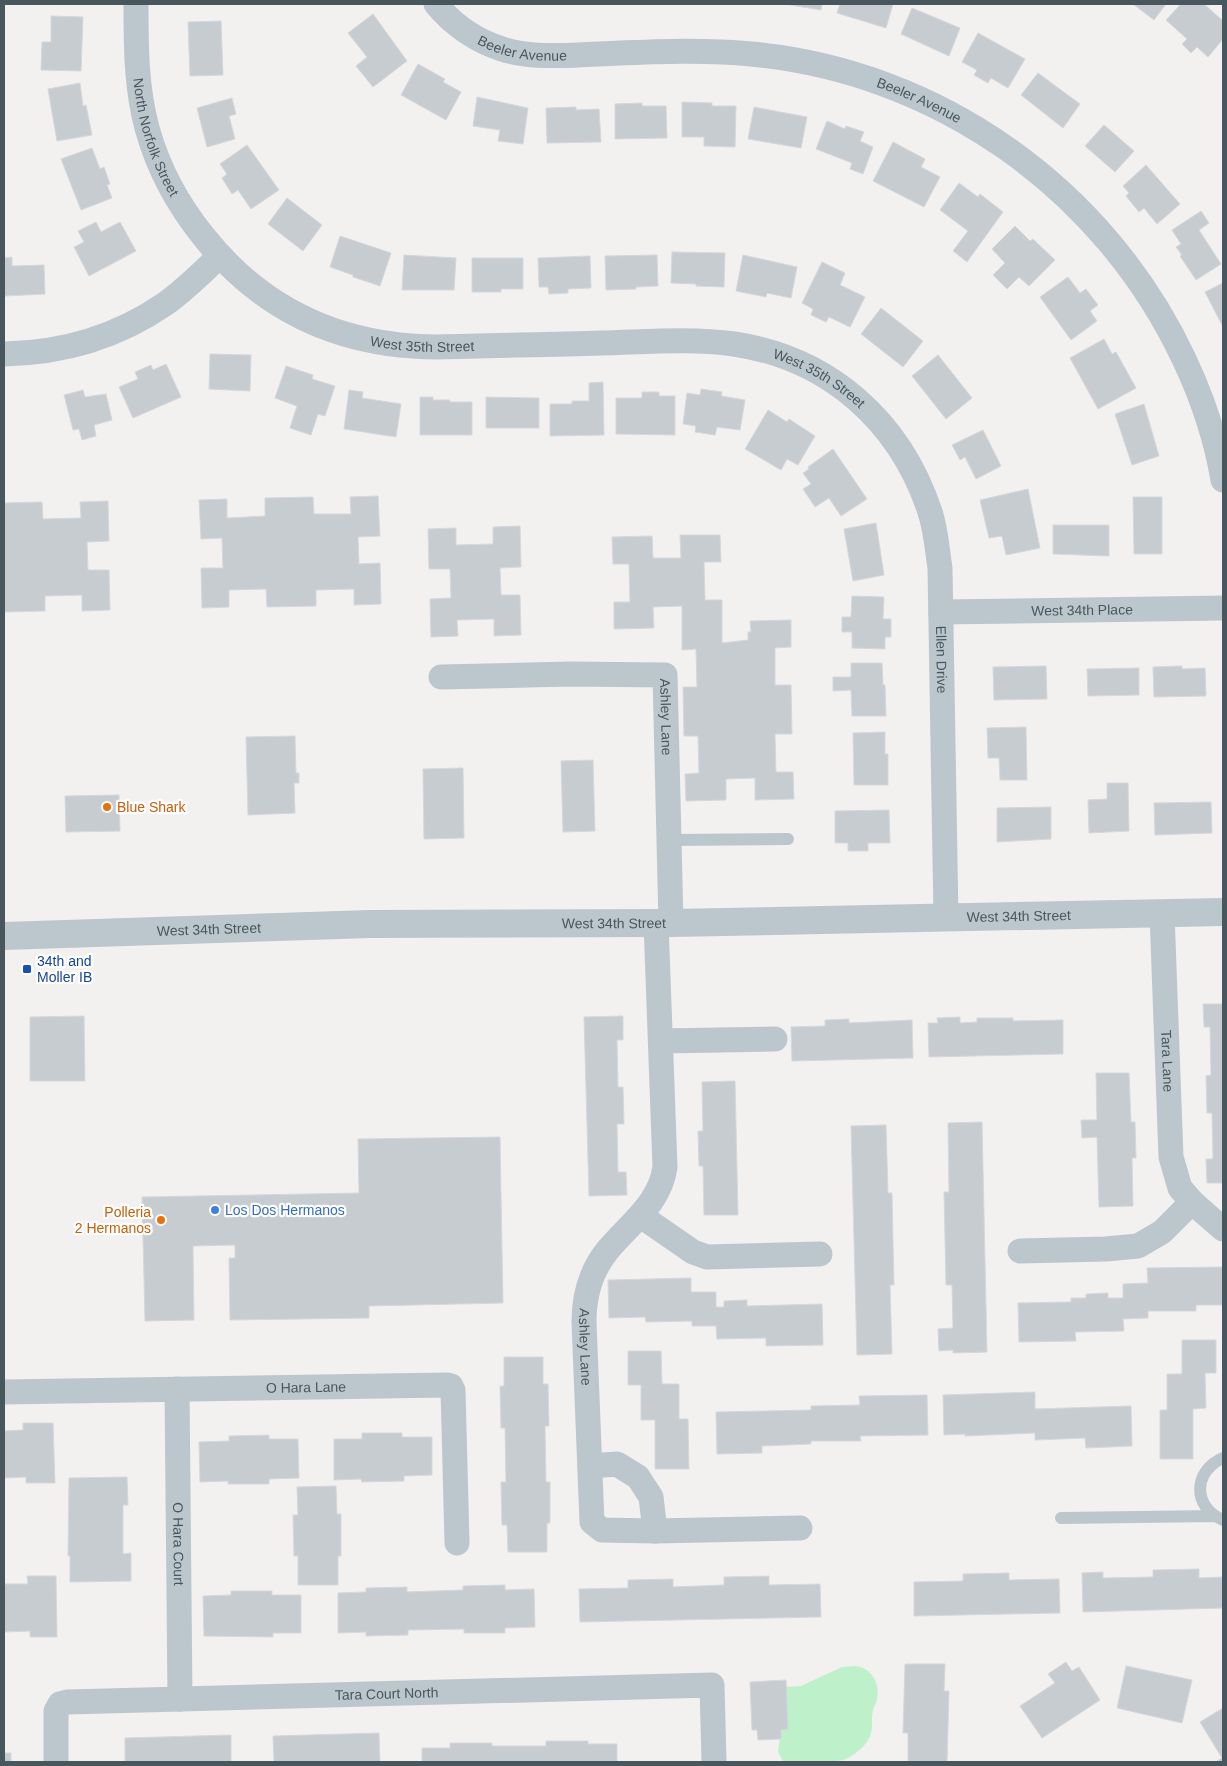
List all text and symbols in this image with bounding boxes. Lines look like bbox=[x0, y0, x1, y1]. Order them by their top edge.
street label: Beeler Avenue bbox=[475, 32, 567, 64]
street label: Beeler Avenue bbox=[875, 74, 964, 126]
street label: North Norfolk Street bbox=[130, 77, 182, 199]
street label: West 35th Street bbox=[369, 333, 475, 355]
street label: West 35th Street bbox=[771, 345, 869, 411]
street label: West 34th Place bbox=[1031, 601, 1133, 619]
street label: Ellen Drive bbox=[933, 626, 950, 694]
street label: Ashley Lane bbox=[657, 678, 675, 756]
place label: Blue Shark bbox=[117, 799, 186, 815]
marker: Blue Shark bbox=[101, 801, 113, 813]
street label: West 34th Street bbox=[967, 907, 1071, 925]
street label: West 34th Street bbox=[562, 915, 666, 931]
street label: West 34th Street bbox=[157, 920, 261, 939]
place label: 34th and Moller IB bbox=[37, 953, 92, 985]
marker: 34th and Moller IB bbox=[21, 963, 33, 975]
street label: Tara Lane bbox=[1158, 1029, 1177, 1093]
place label: Los Dos Hermanos bbox=[225, 1202, 345, 1218]
place label: Polleria 2 Hermanos bbox=[75, 1204, 151, 1236]
marker: Los Dos Hermanos bbox=[209, 1204, 221, 1216]
marker: Polleria 2 Hermanos bbox=[155, 1214, 167, 1226]
street label: Ashley Lane bbox=[576, 1308, 595, 1386]
street label: O Hara Lane bbox=[266, 1379, 346, 1396]
street label: O Hara Court bbox=[170, 1502, 187, 1586]
street label: Tara Court North bbox=[335, 1684, 439, 1703]

